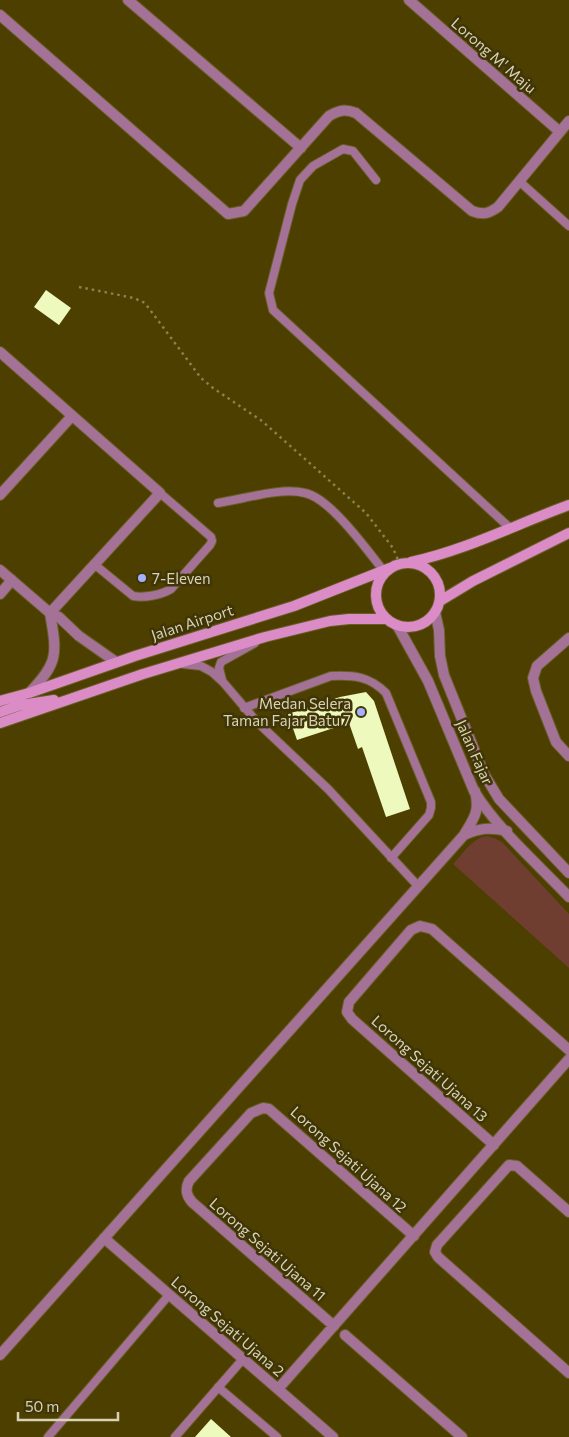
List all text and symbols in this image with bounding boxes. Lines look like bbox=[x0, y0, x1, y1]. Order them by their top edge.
street label: Lorong M' Maju bbox=[448, 13, 540, 97]
place label: 7-Eleven bbox=[152, 569, 211, 587]
marker: 7-Eleven bbox=[136, 572, 148, 584]
street label: Jalan Airport bbox=[149, 600, 235, 644]
place label: Medan Selera Taman Fajar Batu 7 bbox=[223, 694, 351, 729]
marker: Medan Selera Taman Fajar Batu 7 bbox=[355, 706, 367, 718]
street label: Jalan Fajar bbox=[453, 717, 497, 787]
street label: Lorong Sejati Ujana 13 bbox=[368, 1011, 492, 1125]
street label: Lorong Sejati Ujana 12 bbox=[287, 1102, 411, 1216]
street label: Lorong Sejati Ujana 11 bbox=[206, 1194, 330, 1304]
street label: Lorong Sejati Ujana 2 bbox=[168, 1272, 288, 1380]
scale bar bbox=[18, 1390, 118, 1422]
text: 50 m bbox=[25, 1397, 59, 1415]

